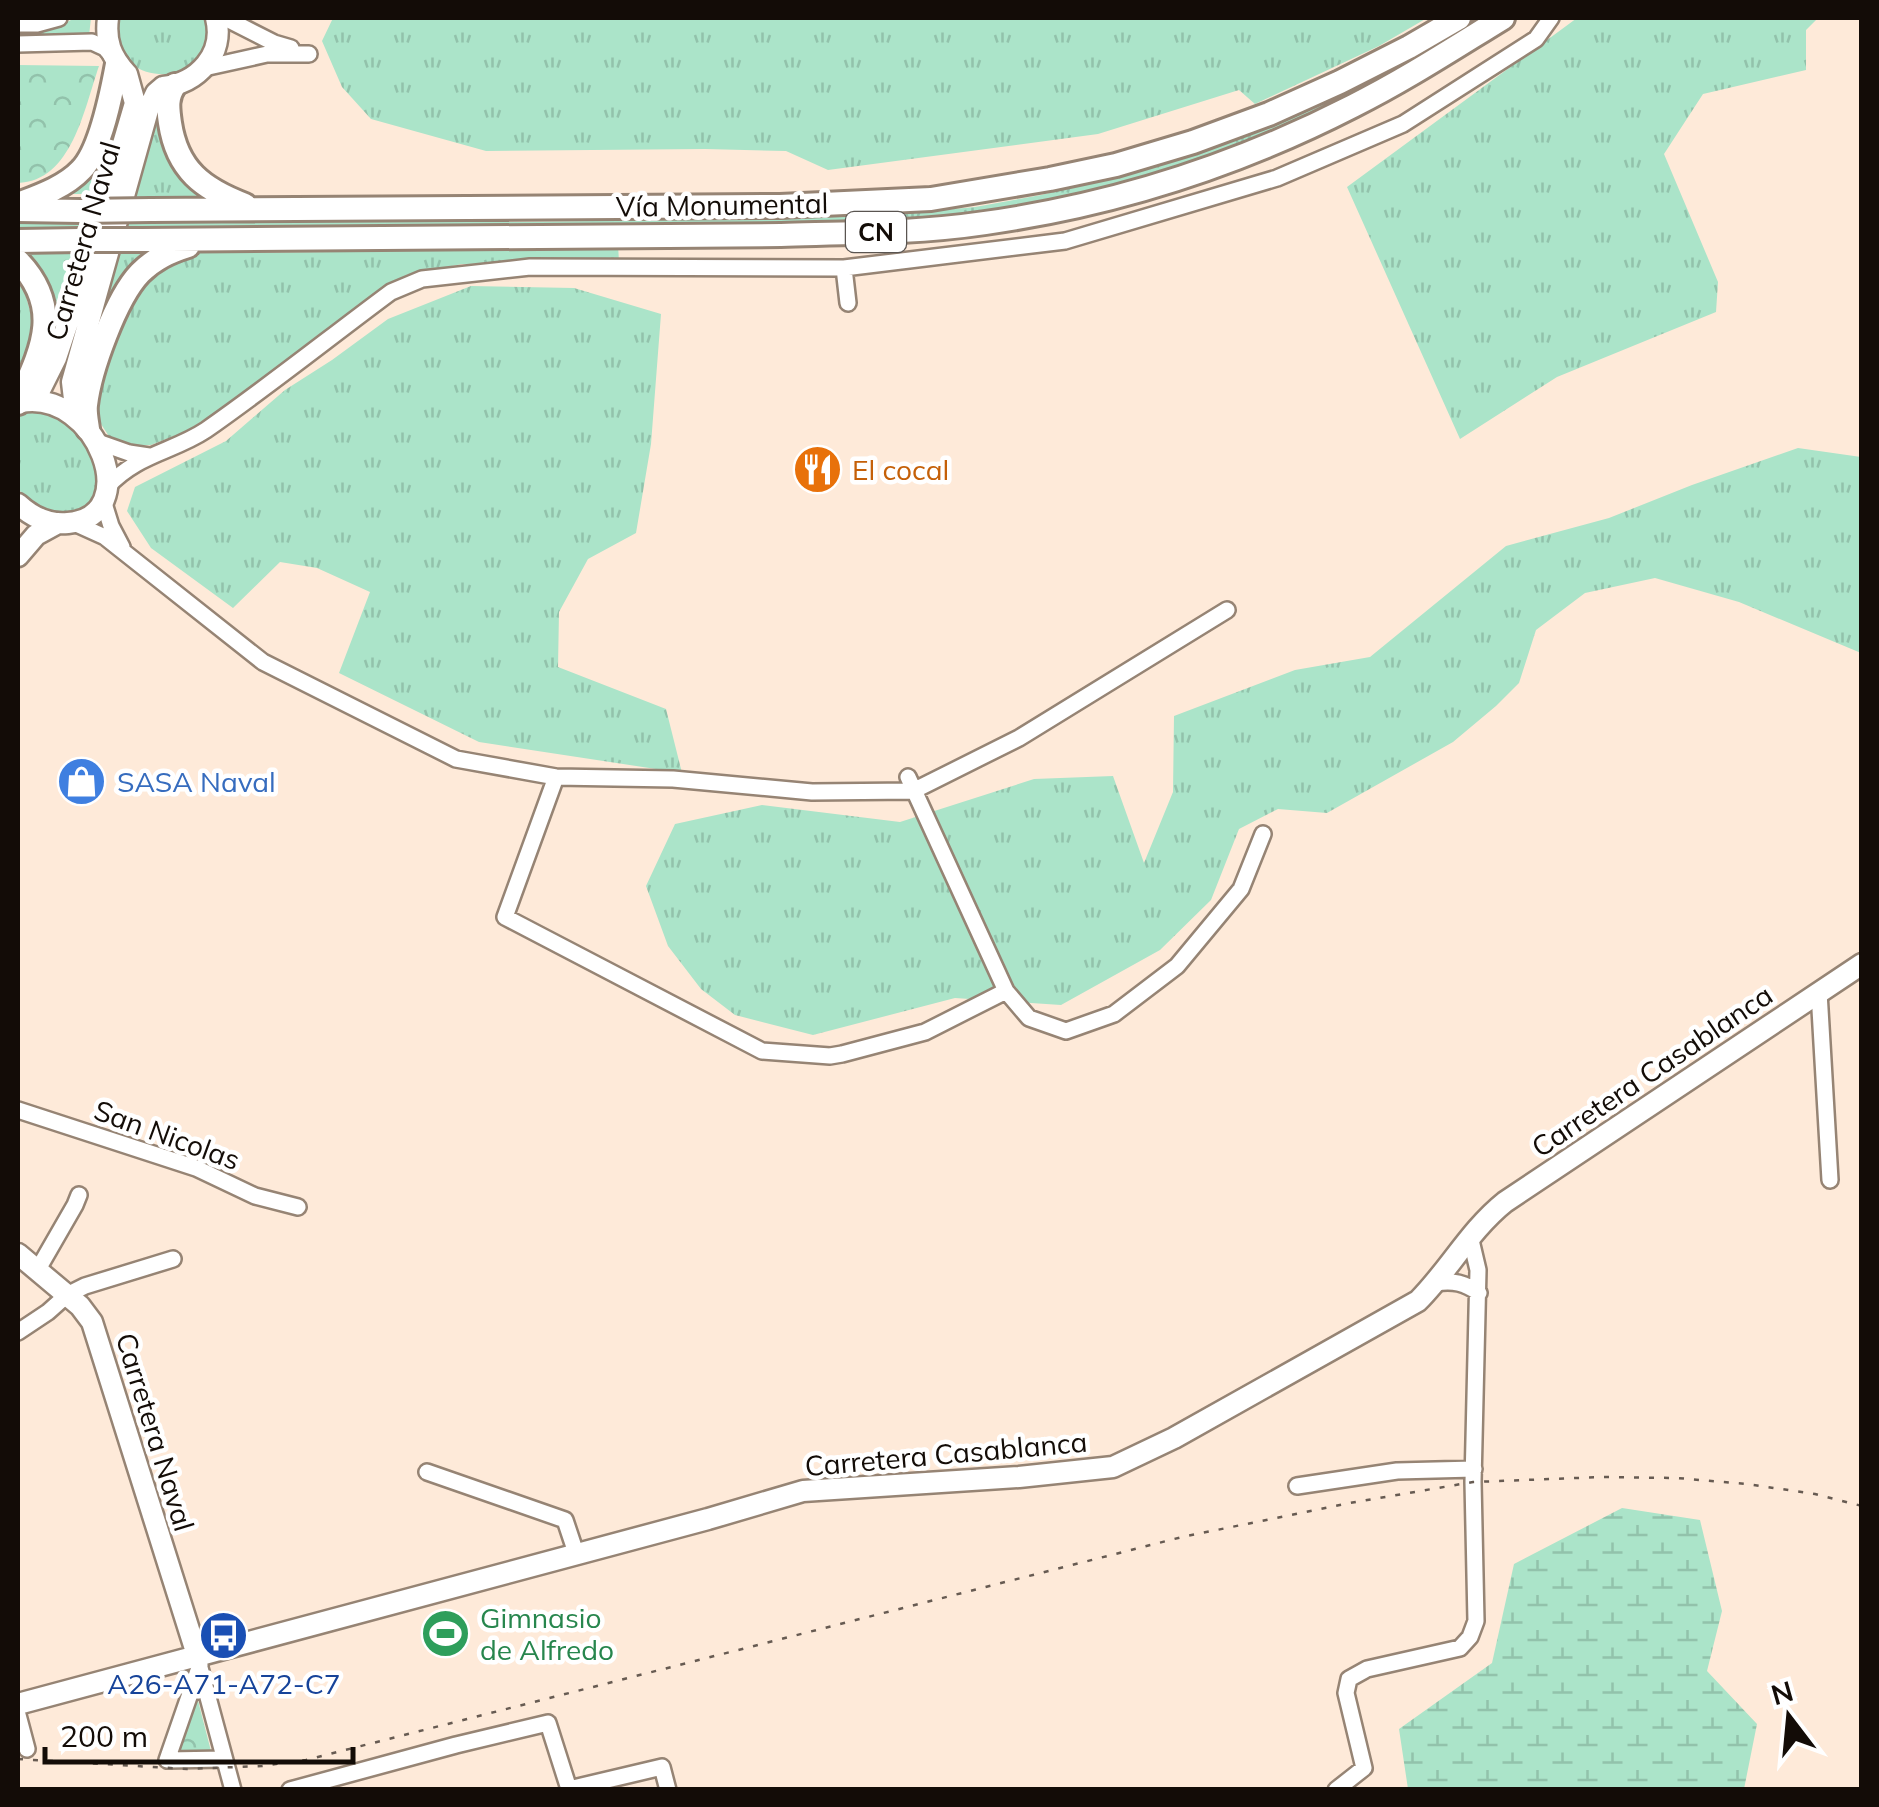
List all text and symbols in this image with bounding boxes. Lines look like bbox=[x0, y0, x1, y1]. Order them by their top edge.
street label: Carretera Naval bbox=[37, 137, 128, 344]
street label: Vía Monumental bbox=[616, 185, 828, 224]
road number: CN bbox=[846, 212, 906, 252]
restaurant icon: El cocal bbox=[791, 444, 843, 496]
place label: El cocal bbox=[852, 452, 949, 487]
shop icon: SASA Naval bbox=[56, 756, 108, 808]
place label: SASA Naval bbox=[117, 764, 276, 799]
street label: Carretera Casablanca bbox=[1525, 977, 1779, 1164]
street label: San Nicolas bbox=[90, 1092, 245, 1177]
street label: Carretera Naval bbox=[109, 1328, 202, 1535]
street label: Carretera Casablanca bbox=[803, 1424, 1089, 1483]
place label: Gimnasio de Alfredo bbox=[480, 1600, 614, 1667]
sports icon: Gimnasio de Alfredo bbox=[419, 1608, 471, 1660]
bus stop icon: A26-A71-A72-C7 bbox=[198, 1610, 250, 1662]
place label: A26-A71-A72-C7 bbox=[107, 1666, 341, 1701]
north arrow bbox=[1739, 1667, 1839, 1767]
text: N bbox=[1767, 1673, 1797, 1712]
scale bar bbox=[45, 1702, 352, 1764]
text: 200 m bbox=[60, 1717, 148, 1755]

